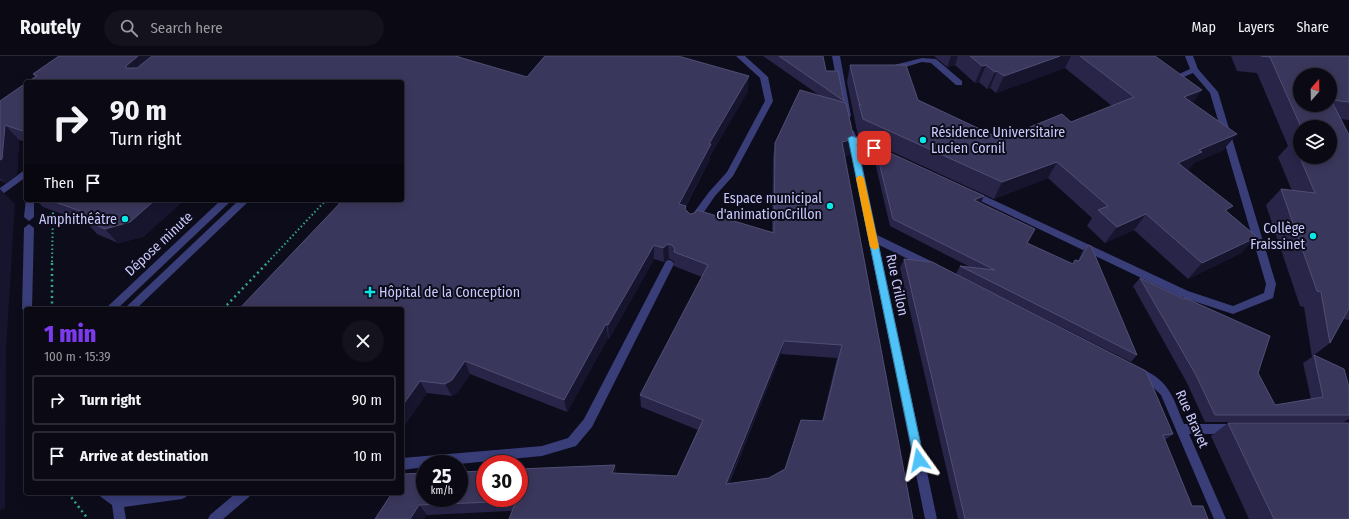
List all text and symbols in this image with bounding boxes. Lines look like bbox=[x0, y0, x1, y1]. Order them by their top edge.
search box bbox=[104, 10, 384, 46]
text: Routely bbox=[20, 16, 80, 39]
icon: search bbox=[118, 17, 140, 39]
text: Search here bbox=[150, 19, 223, 37]
text: Map bbox=[1192, 19, 1216, 36]
text: Layers bbox=[1238, 19, 1274, 36]
text: Share bbox=[1296, 19, 1329, 36]
north arrow bbox=[1293, 68, 1337, 112]
map controls bbox=[1293, 68, 1337, 164]
text: 90 m bbox=[110, 94, 167, 127]
icon: right bbox=[44, 96, 96, 148]
button: layers bbox=[1293, 120, 1337, 164]
place label: Résidence Universitaire Lucien Cornil bbox=[931, 124, 1065, 157]
text: Turn right bbox=[110, 128, 182, 150]
pin bbox=[857, 131, 891, 165]
marker: Résidence Universitaire Lucien Cornil bbox=[918, 135, 928, 145]
icon: arrive bbox=[863, 137, 885, 159]
icon: arrive bbox=[82, 172, 104, 194]
text: Then bbox=[44, 174, 74, 192]
place label: Espace municipal d'animationCrillon bbox=[716, 190, 822, 223]
marker: Espace municipal d'animationCrillon bbox=[825, 201, 835, 211]
street label: Dépose minute bbox=[122, 208, 196, 280]
place label: Amphithéâtre bbox=[39, 211, 117, 228]
marker: Amphithéâtre bbox=[120, 214, 130, 224]
place label: Collège Fraissinet bbox=[1250, 220, 1305, 253]
marker: Collège Fraissinet bbox=[1308, 231, 1318, 241]
street label: Rue Crillon bbox=[882, 253, 912, 317]
place label: Hôpital de la Conception bbox=[379, 284, 520, 301]
marker: Hôpital de la Conception bbox=[364, 286, 376, 298]
text: 1 min bbox=[44, 320, 96, 348]
button: close bbox=[342, 320, 384, 362]
text: 100 m · 15:39 bbox=[44, 349, 110, 364]
street label: Rue Bravet bbox=[1172, 387, 1212, 451]
icon: right bbox=[46, 389, 68, 411]
text: Turn right bbox=[80, 391, 141, 409]
text: 90 m bbox=[352, 391, 382, 409]
position arrow bbox=[898, 439, 940, 481]
icon: arrive bbox=[46, 445, 68, 467]
text: Arrive at destination bbox=[80, 447, 208, 465]
text: 10 m bbox=[353, 447, 382, 465]
speed limit sign: 30 bbox=[476, 455, 528, 507]
text: 25 bbox=[432, 464, 452, 488]
text: km/h bbox=[431, 485, 453, 497]

